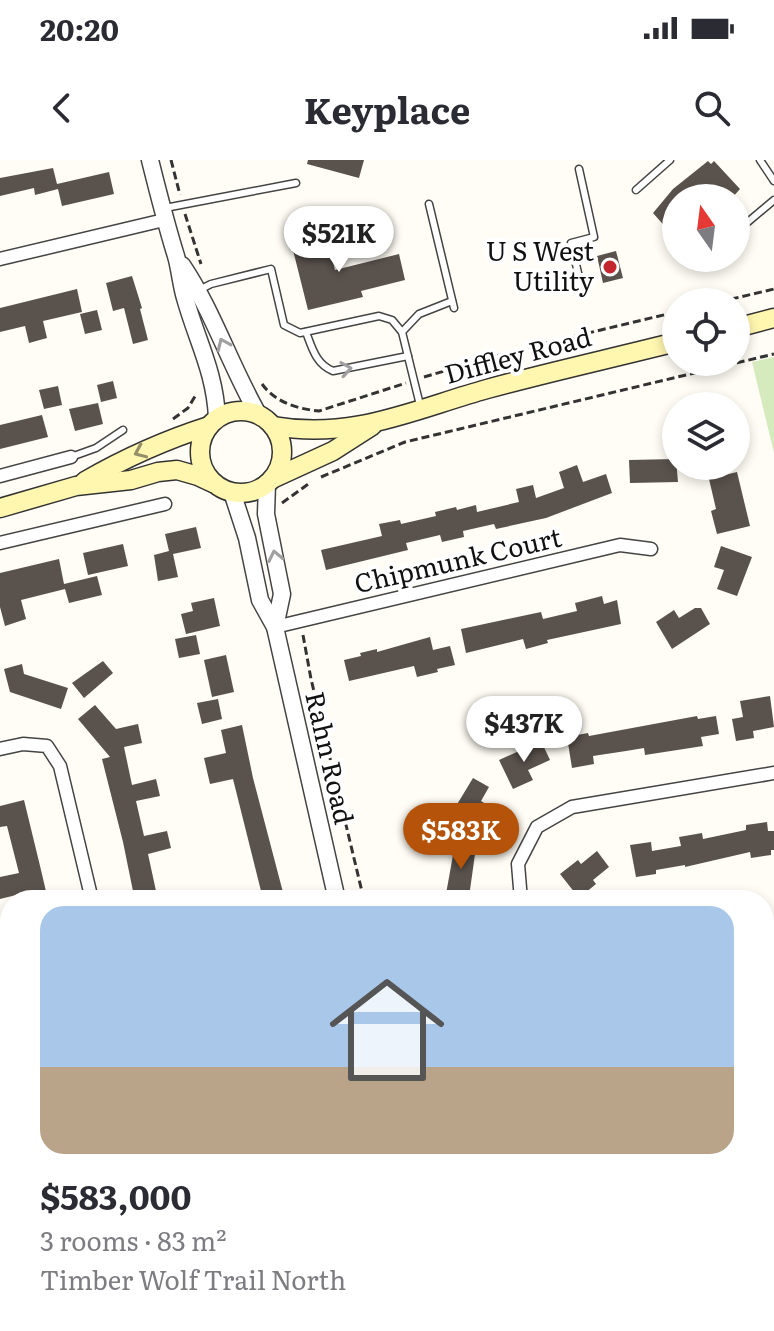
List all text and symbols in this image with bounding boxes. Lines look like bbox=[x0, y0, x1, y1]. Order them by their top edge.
text: 20:20 bbox=[40, 6, 119, 50]
text: Keyplace bbox=[304, 82, 470, 135]
icon: back bbox=[40, 86, 84, 130]
icon: search bbox=[690, 86, 734, 130]
north arrow bbox=[662, 184, 750, 272]
map controls bbox=[662, 184, 750, 480]
pin: $521K bbox=[283, 206, 395, 274]
text: $521K bbox=[302, 212, 376, 251]
place label: U S West Utility bbox=[486, 230, 594, 299]
marker: U S West Utility bbox=[601, 258, 619, 276]
button: locate bbox=[662, 288, 750, 376]
street label: Diffley Road bbox=[440, 315, 595, 392]
one-way arrow bbox=[217, 337, 233, 352]
one-way arrow bbox=[340, 361, 353, 378]
button: layers bbox=[662, 392, 750, 480]
one-way arrow bbox=[134, 442, 149, 458]
street label: Chipmunk Court bbox=[350, 516, 565, 601]
one-way arrow bbox=[267, 549, 284, 563]
street label: Rahn Road bbox=[297, 687, 366, 828]
pin: $437K bbox=[468, 696, 580, 764]
text: $437K bbox=[484, 702, 564, 741]
pin: $583K bbox=[405, 803, 517, 871]
text: $583K bbox=[421, 809, 501, 848]
icon: home bbox=[315, 958, 459, 1102]
text: $583,000 bbox=[40, 1170, 191, 1220]
text: 3 rooms · 83 m² bbox=[40, 1220, 226, 1259]
text: Timber Wolf Trail North bbox=[40, 1259, 346, 1298]

